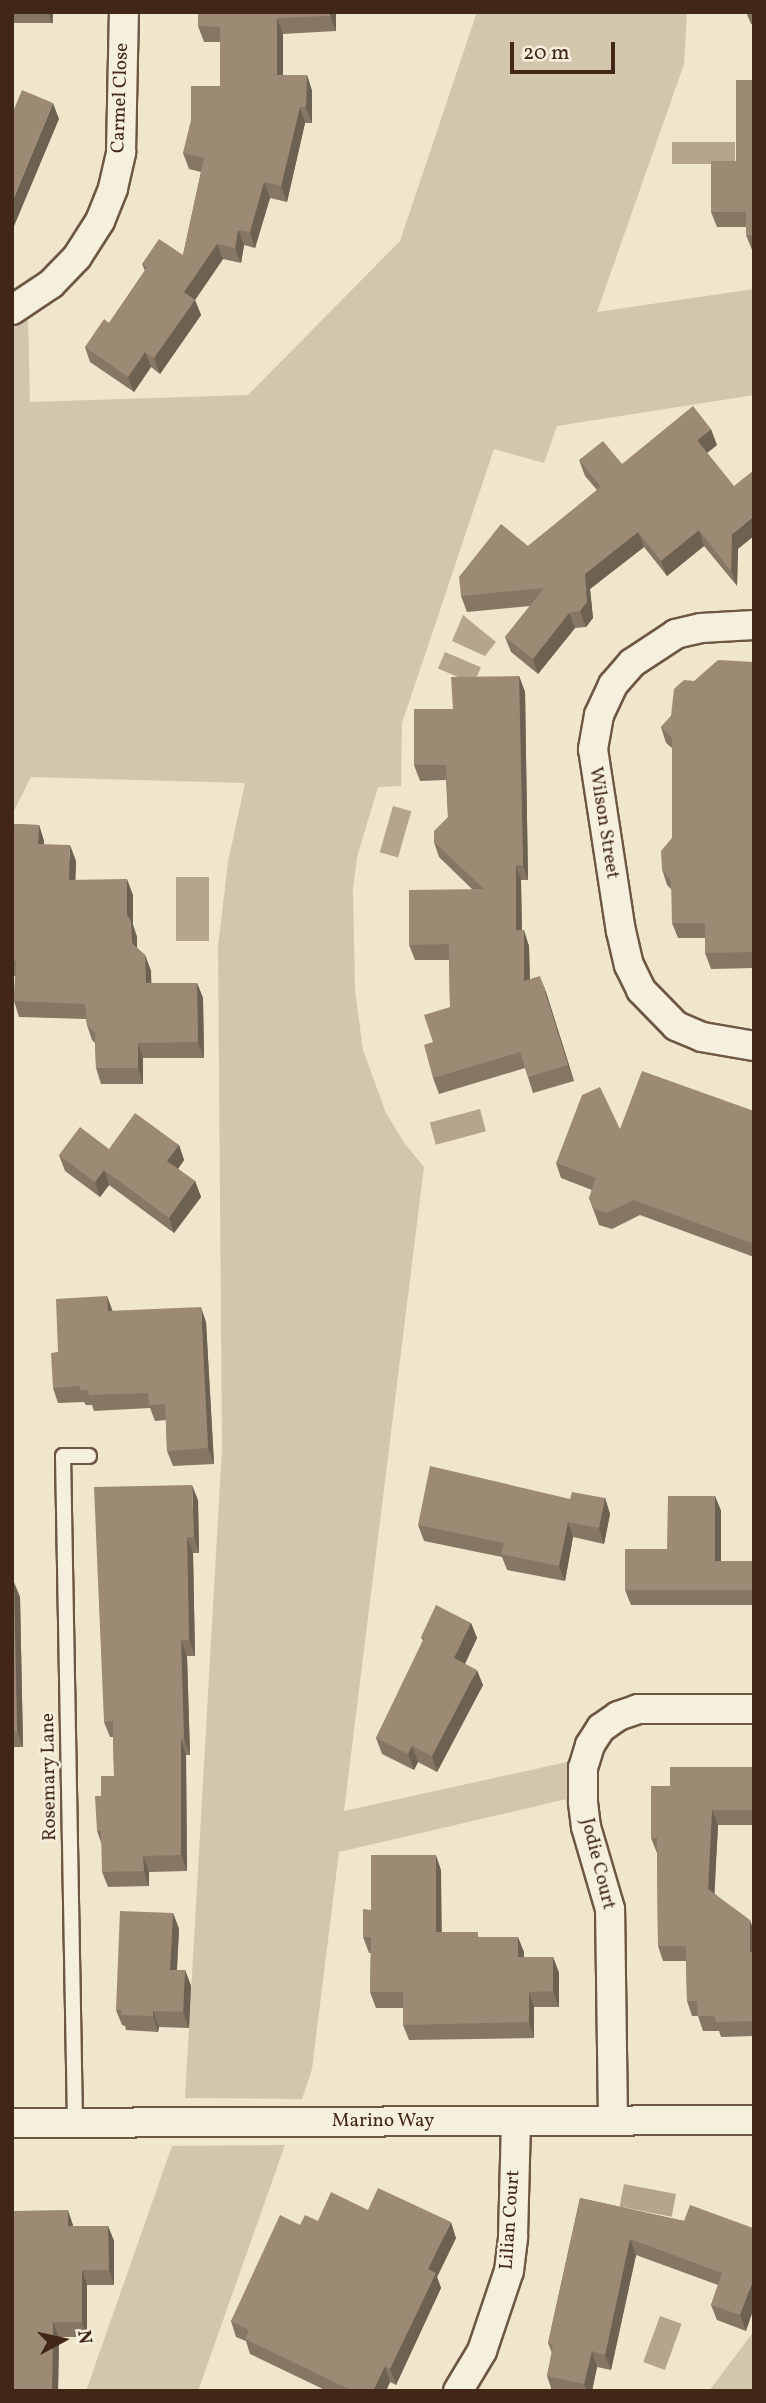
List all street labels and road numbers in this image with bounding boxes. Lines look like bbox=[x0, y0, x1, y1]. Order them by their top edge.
street label: Carmel Close bbox=[108, 42, 134, 154]
street label: Wilson Street bbox=[583, 765, 623, 881]
street label: Rosemary Lane bbox=[37, 1712, 63, 1842]
street label: Jodie Court bbox=[575, 1816, 619, 1912]
street label: Marino Way bbox=[332, 2111, 434, 2133]
street label: Lilian Court bbox=[496, 2169, 526, 2271]

